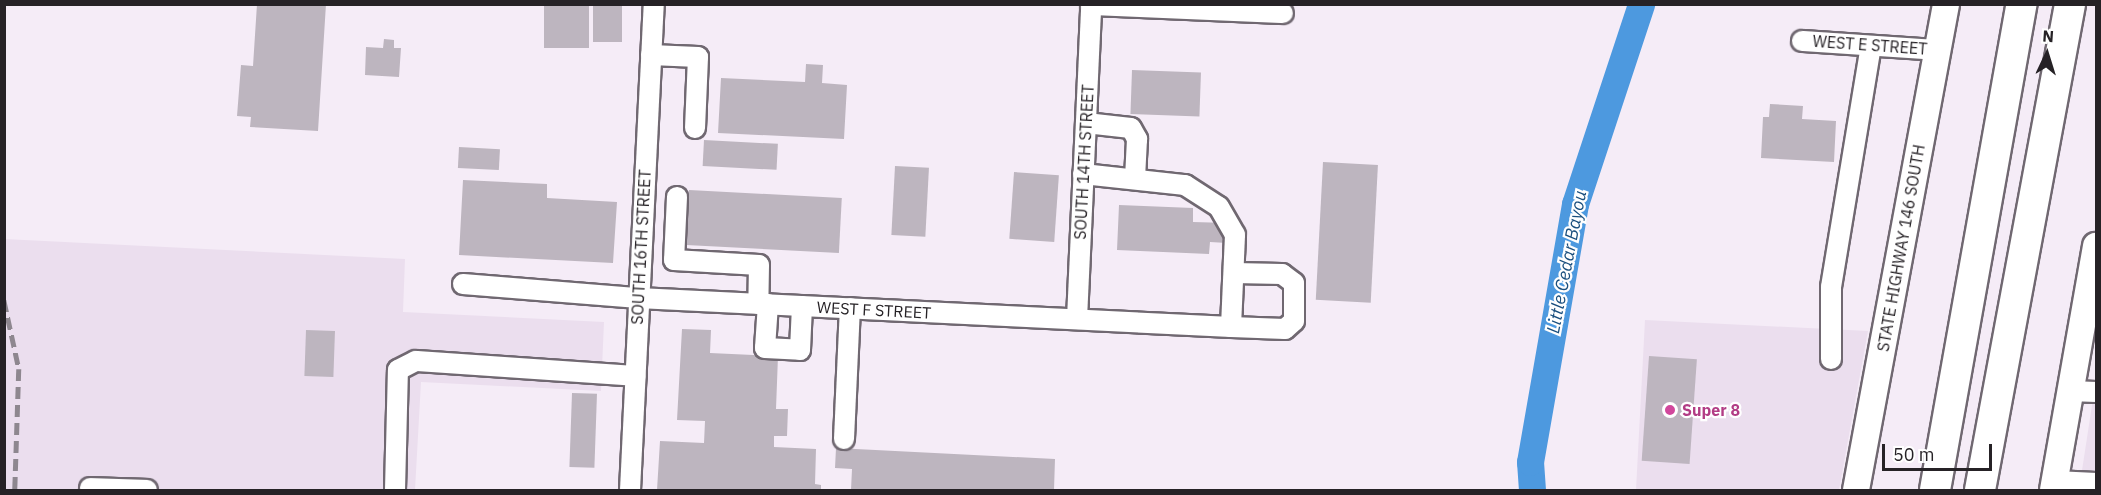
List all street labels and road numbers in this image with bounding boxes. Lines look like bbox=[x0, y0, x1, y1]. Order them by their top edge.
street label: WEST E STREET bbox=[1812, 31, 1928, 59]
street label: SOUTH 14TH STREET bbox=[1070, 84, 1098, 240]
street label: STATE HIGHWAY 146 SOUTH bbox=[1873, 143, 1929, 353]
street label: SOUTH 16TH STREET bbox=[627, 169, 655, 325]
street label: WEST F STREET bbox=[816, 297, 932, 323]

